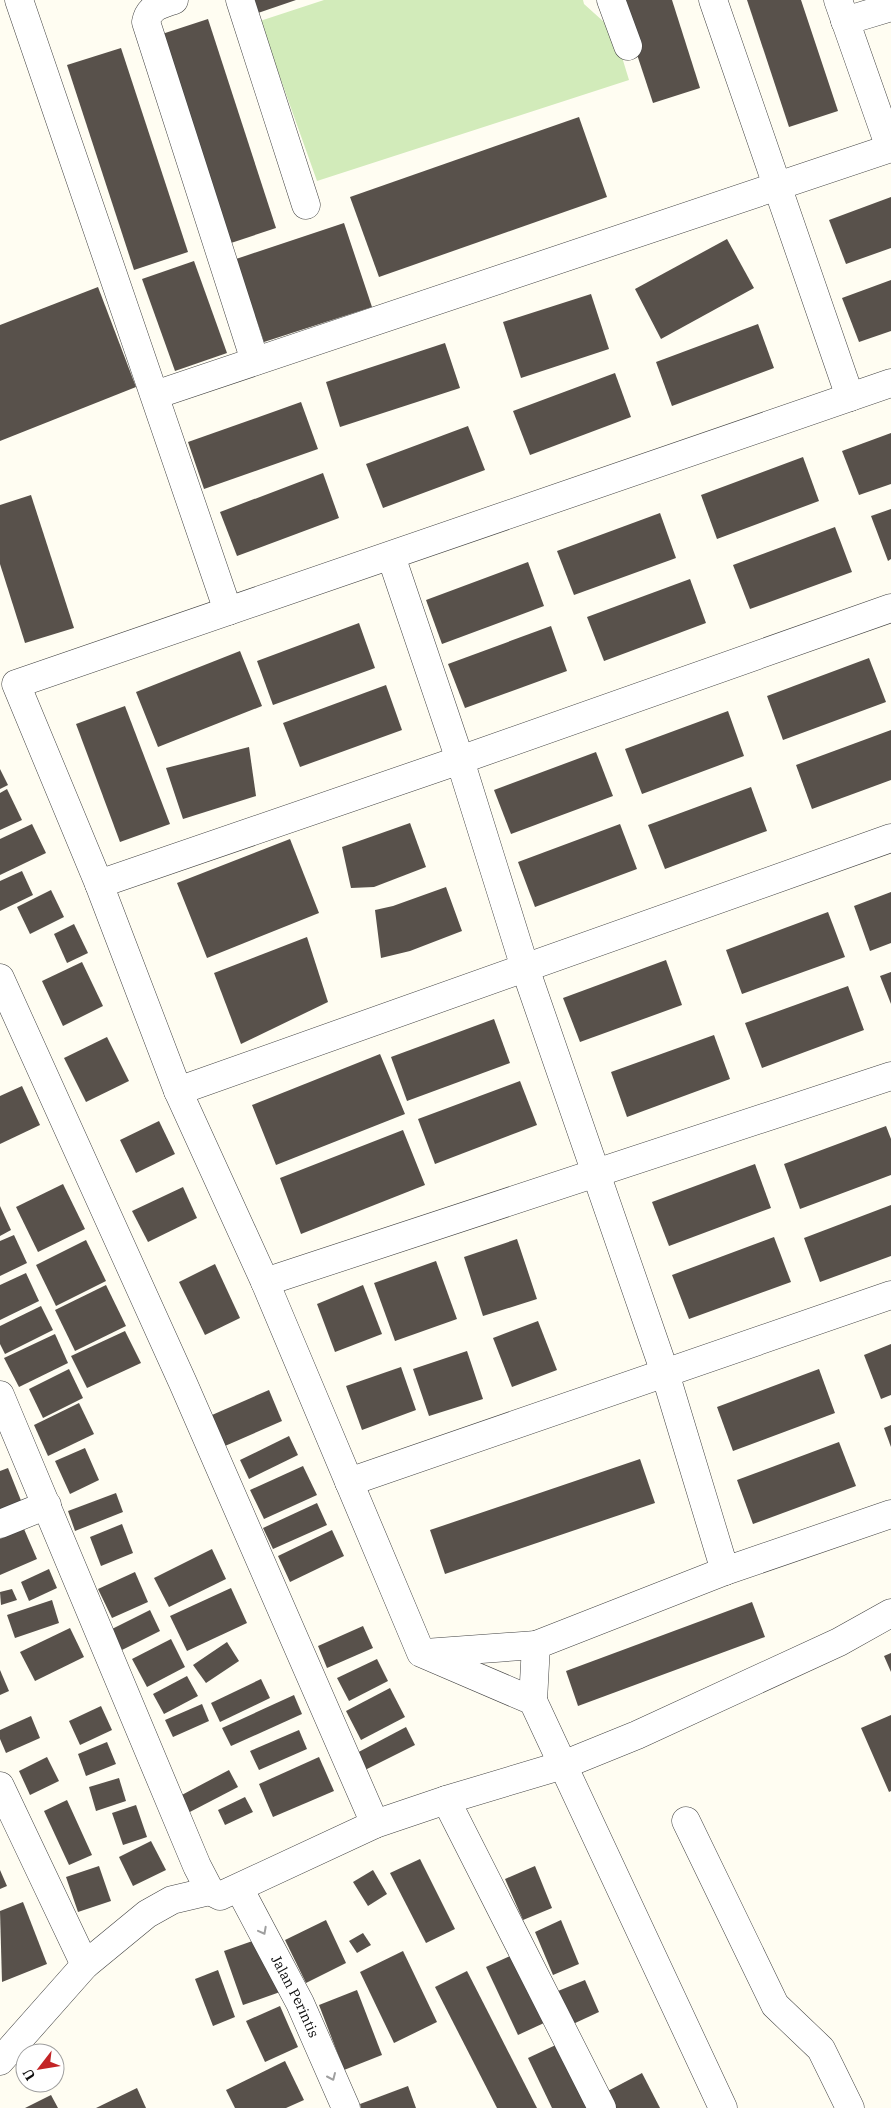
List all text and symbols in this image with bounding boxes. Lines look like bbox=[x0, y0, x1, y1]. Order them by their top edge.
one-way arrow bbox=[257, 1925, 267, 1934]
street label: Jalan Perintis bbox=[267, 1952, 323, 2040]
north arrow bbox=[15, 2043, 65, 2093]
text: U bbox=[18, 2065, 39, 2084]
one-way arrow bbox=[326, 2072, 337, 2081]

